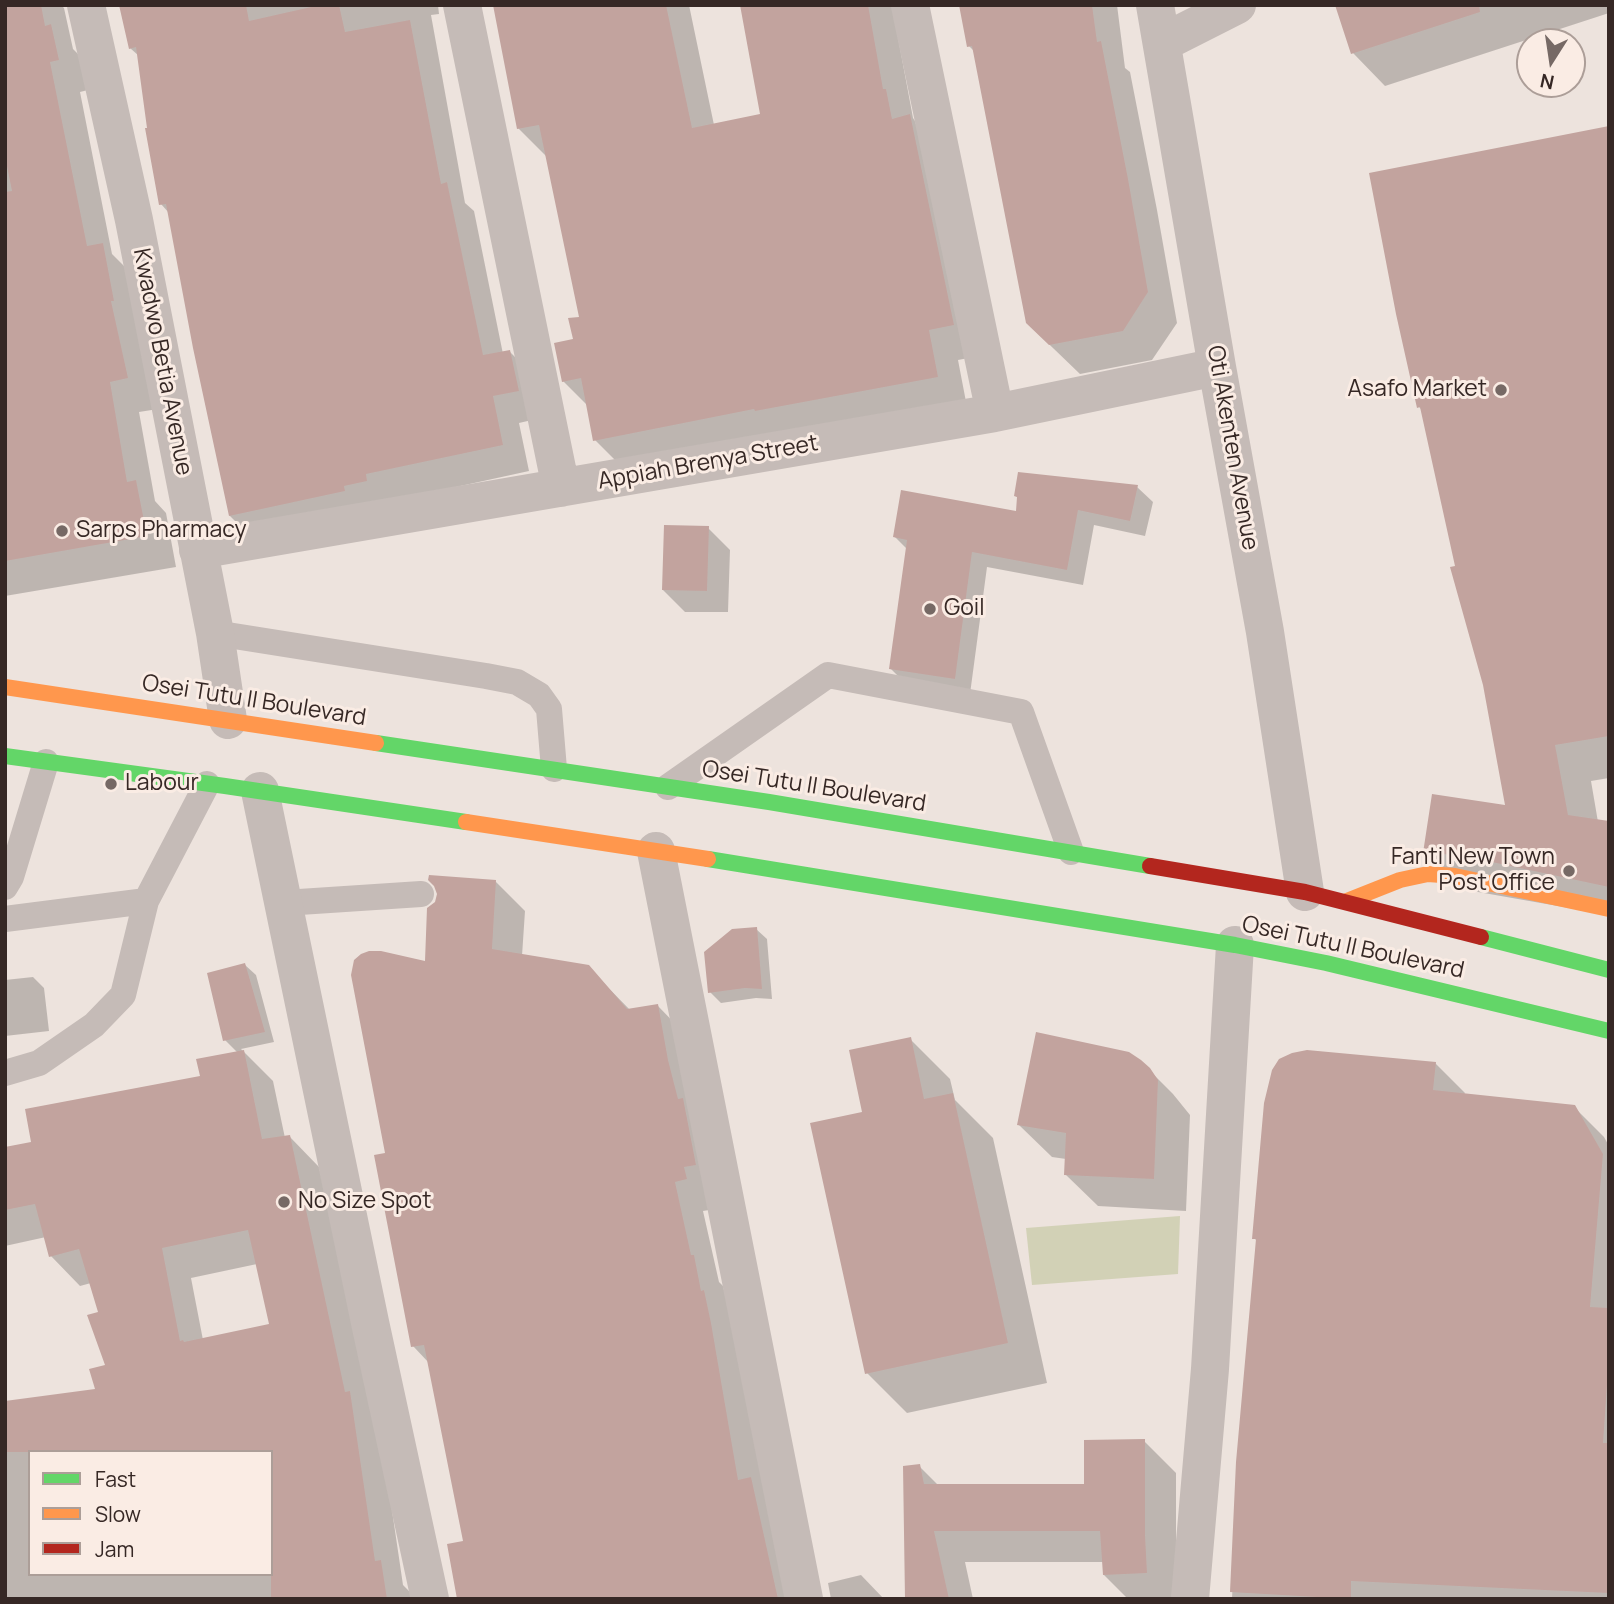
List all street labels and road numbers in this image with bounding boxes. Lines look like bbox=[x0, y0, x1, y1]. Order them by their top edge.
street label: Kwadwo Betia Avenue bbox=[126, 246, 198, 478]
street label: Oti Akenten Avenue bbox=[1200, 344, 1264, 552]
street label: Appiah Brenya Street bbox=[596, 430, 820, 496]
street label: Osei Tutu II Boulevard bbox=[140, 670, 368, 732]
street label: Osei Tutu II Boulevard bbox=[700, 756, 928, 818]
street label: Osei Tutu II Boulevard bbox=[1239, 911, 1467, 985]

